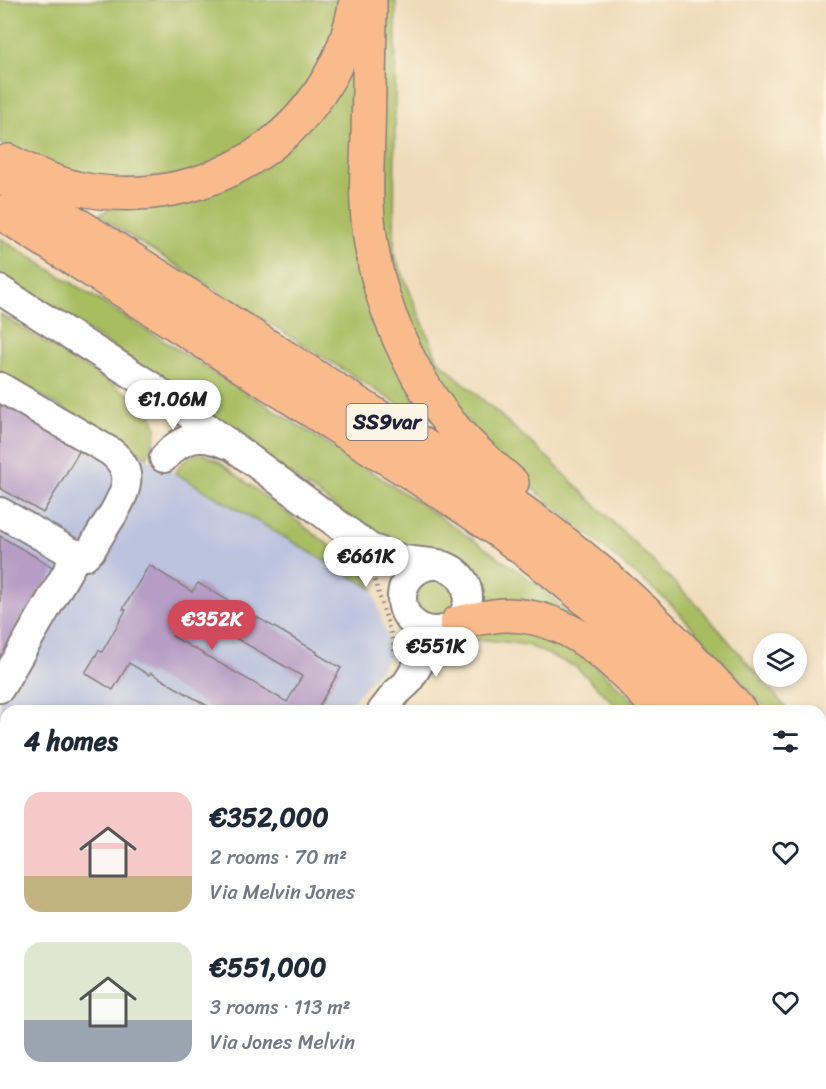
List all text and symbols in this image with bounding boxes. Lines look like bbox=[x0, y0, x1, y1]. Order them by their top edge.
pin: €1.06M bbox=[124, 380, 222, 431]
text: €1.06M bbox=[139, 382, 207, 417]
road number: SS9var bbox=[346, 404, 428, 440]
pin: €661K bbox=[324, 537, 408, 588]
text: €661K bbox=[338, 539, 394, 574]
pin: €352K bbox=[170, 600, 254, 651]
text: €352K bbox=[182, 602, 242, 637]
pin: €551K bbox=[394, 627, 478, 678]
text: €551K bbox=[407, 629, 465, 664]
map controls bbox=[753, 633, 807, 687]
button: layers bbox=[753, 633, 807, 687]
text: 4 homes bbox=[24, 718, 118, 764]
icon: filters bbox=[769, 725, 802, 758]
text: €352,000 bbox=[210, 794, 329, 840]
icon: home bbox=[72, 816, 144, 888]
icon: heart bbox=[769, 836, 802, 869]
text: 2 rooms · 70 m² bbox=[210, 840, 347, 875]
text: Via Melvin Jones bbox=[210, 875, 355, 910]
text: €551,000 bbox=[210, 944, 326, 990]
icon: home bbox=[72, 966, 144, 1038]
icon: heart bbox=[769, 986, 802, 1019]
text: 3 rooms · 113 m² bbox=[210, 990, 351, 1025]
text: Via Jones Melvin bbox=[210, 1025, 355, 1060]

